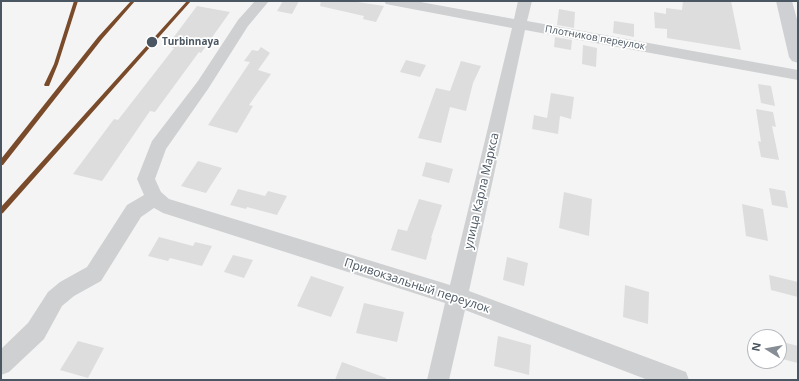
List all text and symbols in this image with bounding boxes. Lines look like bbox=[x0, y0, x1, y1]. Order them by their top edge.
street label: Плотников переулок bbox=[544, 23, 646, 53]
marker: Turbinnaya bbox=[145, 35, 159, 49]
place label: Turbinnaya bbox=[162, 36, 219, 48]
street label: улица Карла Маркса bbox=[462, 131, 502, 251]
street label: Привокзальный переулок bbox=[342, 256, 492, 316]
north arrow bbox=[747, 329, 787, 369]
text: N bbox=[747, 341, 764, 353]

